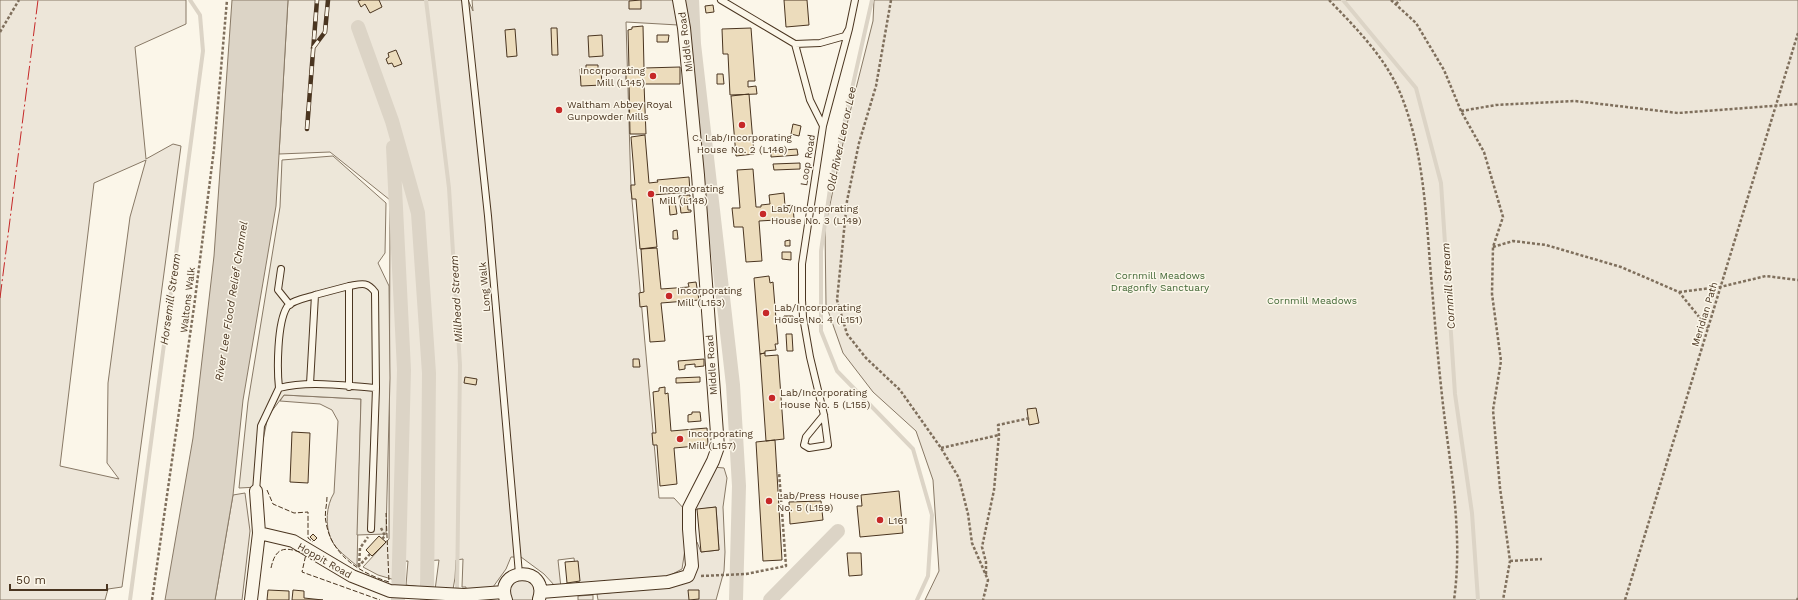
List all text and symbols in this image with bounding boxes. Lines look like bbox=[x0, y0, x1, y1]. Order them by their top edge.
street label: Middle Road bbox=[676, 11, 695, 73]
place label: Incorporating Mill (L145) bbox=[580, 65, 646, 88]
marker: Incorporating Mill (L145) bbox=[648, 71, 658, 81]
water label: Old River Lea or Lee bbox=[824, 85, 859, 193]
place label: Waltham Abbey Royal Gunpowder Mills bbox=[567, 99, 672, 122]
marker: Waltham Abbey Royal Gunpowder Mills bbox=[554, 105, 564, 115]
marker: C. Lab/Incorporating House No. 2 (L146) bbox=[737, 120, 747, 130]
place label: C. Lab/Incorporating House No. 2 (L146) bbox=[692, 132, 793, 155]
street label: Loop Road bbox=[798, 134, 817, 187]
place label: Incorporating Mill (L148) bbox=[659, 183, 724, 206]
marker: Incorporating Mill (L148) bbox=[646, 189, 656, 199]
place label: Lab/Incorporating House No. 3 (L149) bbox=[771, 203, 861, 226]
marker: Lab/Incorporating House No. 3 (L149) bbox=[758, 209, 768, 219]
water label: River Lee Flood Relief Channel bbox=[212, 220, 251, 382]
water label: Cornmill Stream bbox=[1439, 242, 1458, 330]
water label: Horsemill Stream bbox=[158, 253, 183, 346]
water label: Millhead Stream bbox=[448, 255, 465, 343]
street label: Long Walk bbox=[477, 261, 492, 312]
street label: Waltons Walk bbox=[178, 266, 197, 334]
park label: Cornmill Meadows Dragonfly Sanctuary bbox=[1111, 270, 1210, 293]
street label: Meridian Path bbox=[1689, 280, 1720, 348]
place label: Incorporating Mill (L153) bbox=[677, 285, 742, 308]
marker: Incorporating Mill (L153) bbox=[664, 291, 674, 301]
park label: Cornmill Meadows bbox=[1267, 295, 1357, 306]
place label: Lab/Incorporating House No. 4 (L151) bbox=[774, 302, 863, 325]
marker: Lab/Incorporating House No. 4 (L151) bbox=[761, 308, 771, 318]
street label: Middle Road bbox=[704, 334, 719, 395]
place label: Lab/Incorporating House No. 5 (L155) bbox=[780, 387, 870, 410]
marker: Lab/Incorporating House No. 5 (L155) bbox=[767, 393, 777, 403]
place label: Incorporating Mill (L157) bbox=[688, 428, 753, 451]
marker: Incorporating Mill (L157) bbox=[675, 434, 685, 444]
place label: Lab/Press House No. 5 (L159) bbox=[777, 490, 860, 513]
marker: Lab/Press House No. 5 (L159) bbox=[764, 496, 774, 506]
marker: L161 bbox=[875, 515, 885, 525]
place label: L161 bbox=[888, 515, 907, 526]
street label: Hoppit Road bbox=[296, 541, 354, 580]
scale bar bbox=[10, 566, 107, 592]
text: 50 m bbox=[16, 573, 46, 587]

